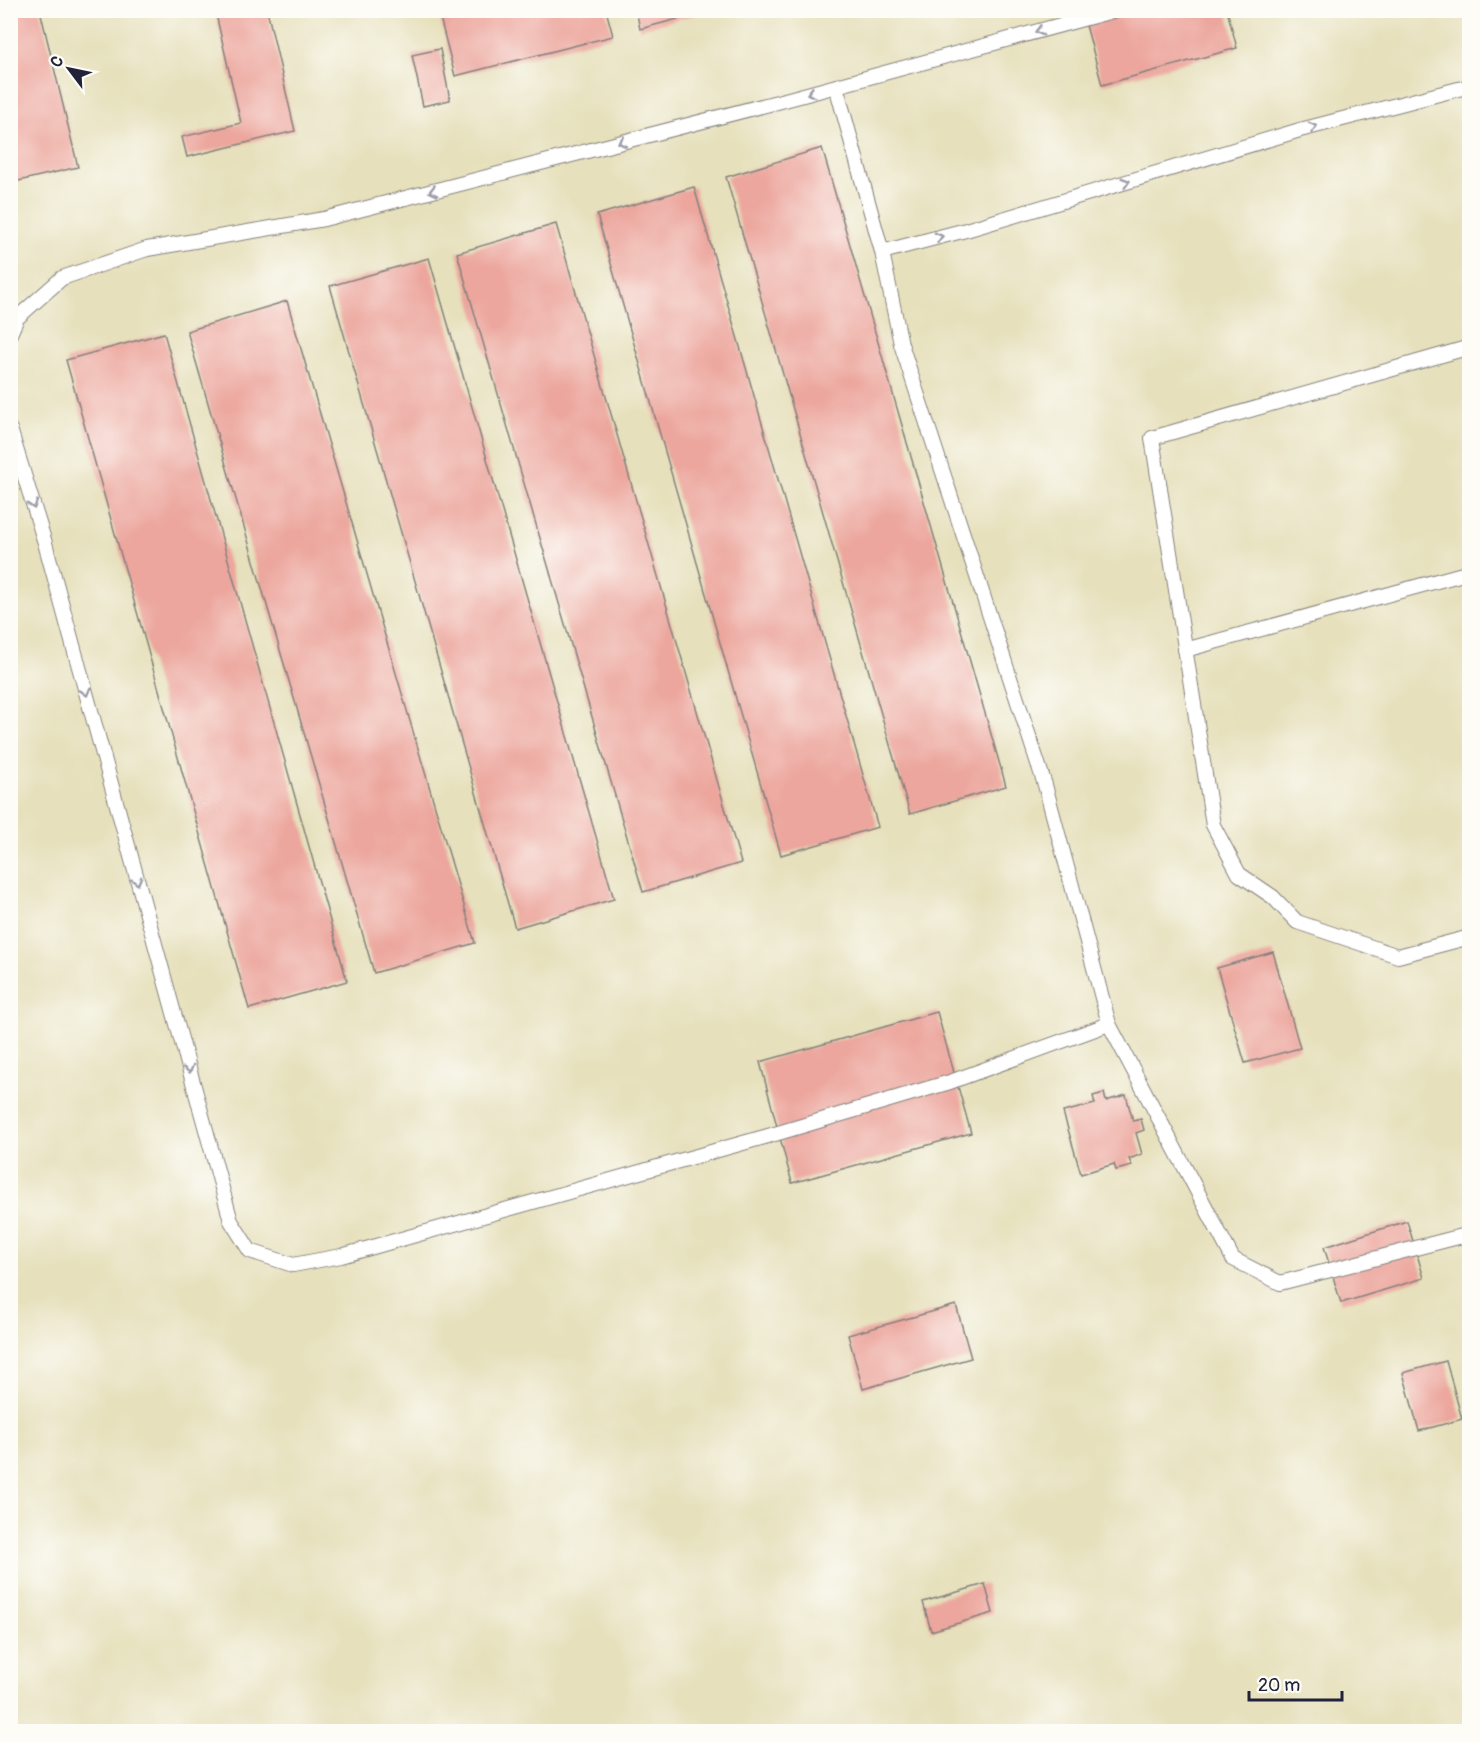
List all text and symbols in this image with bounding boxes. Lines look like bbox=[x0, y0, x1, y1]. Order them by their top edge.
one-way arrow bbox=[1035, 24, 1045, 36]
north arrow bbox=[39, 39, 99, 99]
text: С bbox=[46, 52, 68, 71]
one-way arrow bbox=[806, 86, 816, 98]
one-way arrow bbox=[1307, 122, 1318, 134]
one-way arrow bbox=[617, 135, 628, 147]
one-way arrow bbox=[1120, 177, 1131, 189]
one-way arrow bbox=[428, 183, 438, 196]
one-way arrow bbox=[934, 232, 944, 245]
one-way arrow bbox=[26, 499, 38, 510]
one-way arrow bbox=[79, 687, 91, 697]
one-way arrow bbox=[130, 875, 143, 885]
one-way arrow bbox=[182, 1063, 194, 1073]
scale bar bbox=[1249, 1664, 1342, 1702]
text: 20 m bbox=[1258, 1674, 1300, 1697]

